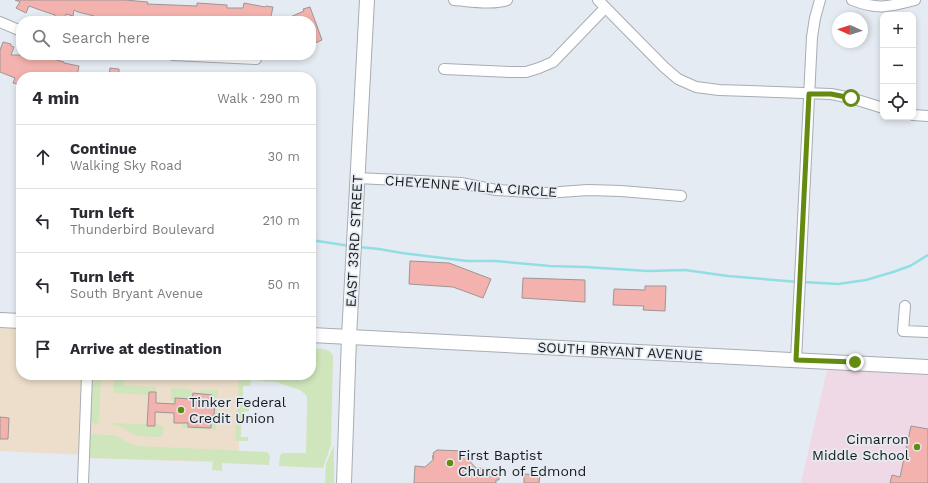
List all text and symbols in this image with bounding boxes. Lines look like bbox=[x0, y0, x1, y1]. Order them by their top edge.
north arrow bbox=[832, 12, 868, 48]
map controls bbox=[880, 12, 916, 120]
button: + bbox=[880, 12, 916, 48]
search box bbox=[16, 16, 316, 60]
icon: search bbox=[30, 27, 52, 49]
text: Search here bbox=[62, 29, 150, 47]
button: − bbox=[880, 48, 916, 84]
button: locate bbox=[880, 84, 916, 120]
text: 4 min bbox=[32, 88, 79, 108]
route start bbox=[842, 89, 860, 107]
text: Walk · 290 m bbox=[217, 91, 300, 106]
text: Continue bbox=[70, 140, 137, 158]
icon: ahead bbox=[32, 146, 54, 168]
text: 30 m bbox=[268, 149, 300, 164]
text: Walking Sky Road bbox=[70, 158, 182, 173]
street label: CHEYENNE VILLA CIRCLE bbox=[384, 172, 558, 200]
street label: EAST 33RD STREET bbox=[343, 174, 365, 308]
text: Turn left bbox=[70, 204, 134, 222]
icon: left bbox=[32, 210, 54, 232]
text: 210 m bbox=[262, 213, 300, 228]
text: Thunderbird Boulevard bbox=[70, 222, 215, 237]
text: Turn left bbox=[70, 268, 134, 286]
icon: left bbox=[32, 274, 54, 296]
text: 50 m bbox=[268, 277, 300, 292]
text: South Bryant Avenue bbox=[70, 286, 203, 301]
icon: arrive bbox=[32, 338, 54, 360]
street label: SOUTH BRYANT AVENUE bbox=[537, 339, 703, 363]
text: Arrive at destination bbox=[70, 340, 222, 358]
route end bbox=[846, 353, 864, 371]
place label: Tinker Federal Credit Union bbox=[189, 394, 287, 426]
marker: Tinker Federal Credit Union bbox=[176, 405, 186, 415]
place label: Cimarron Middle School bbox=[812, 431, 910, 463]
marker: Cimarron Middle School bbox=[912, 442, 922, 452]
place label: First Baptist Church of Edmond bbox=[458, 447, 586, 479]
marker: First Baptist Church of Edmond bbox=[445, 458, 455, 468]

